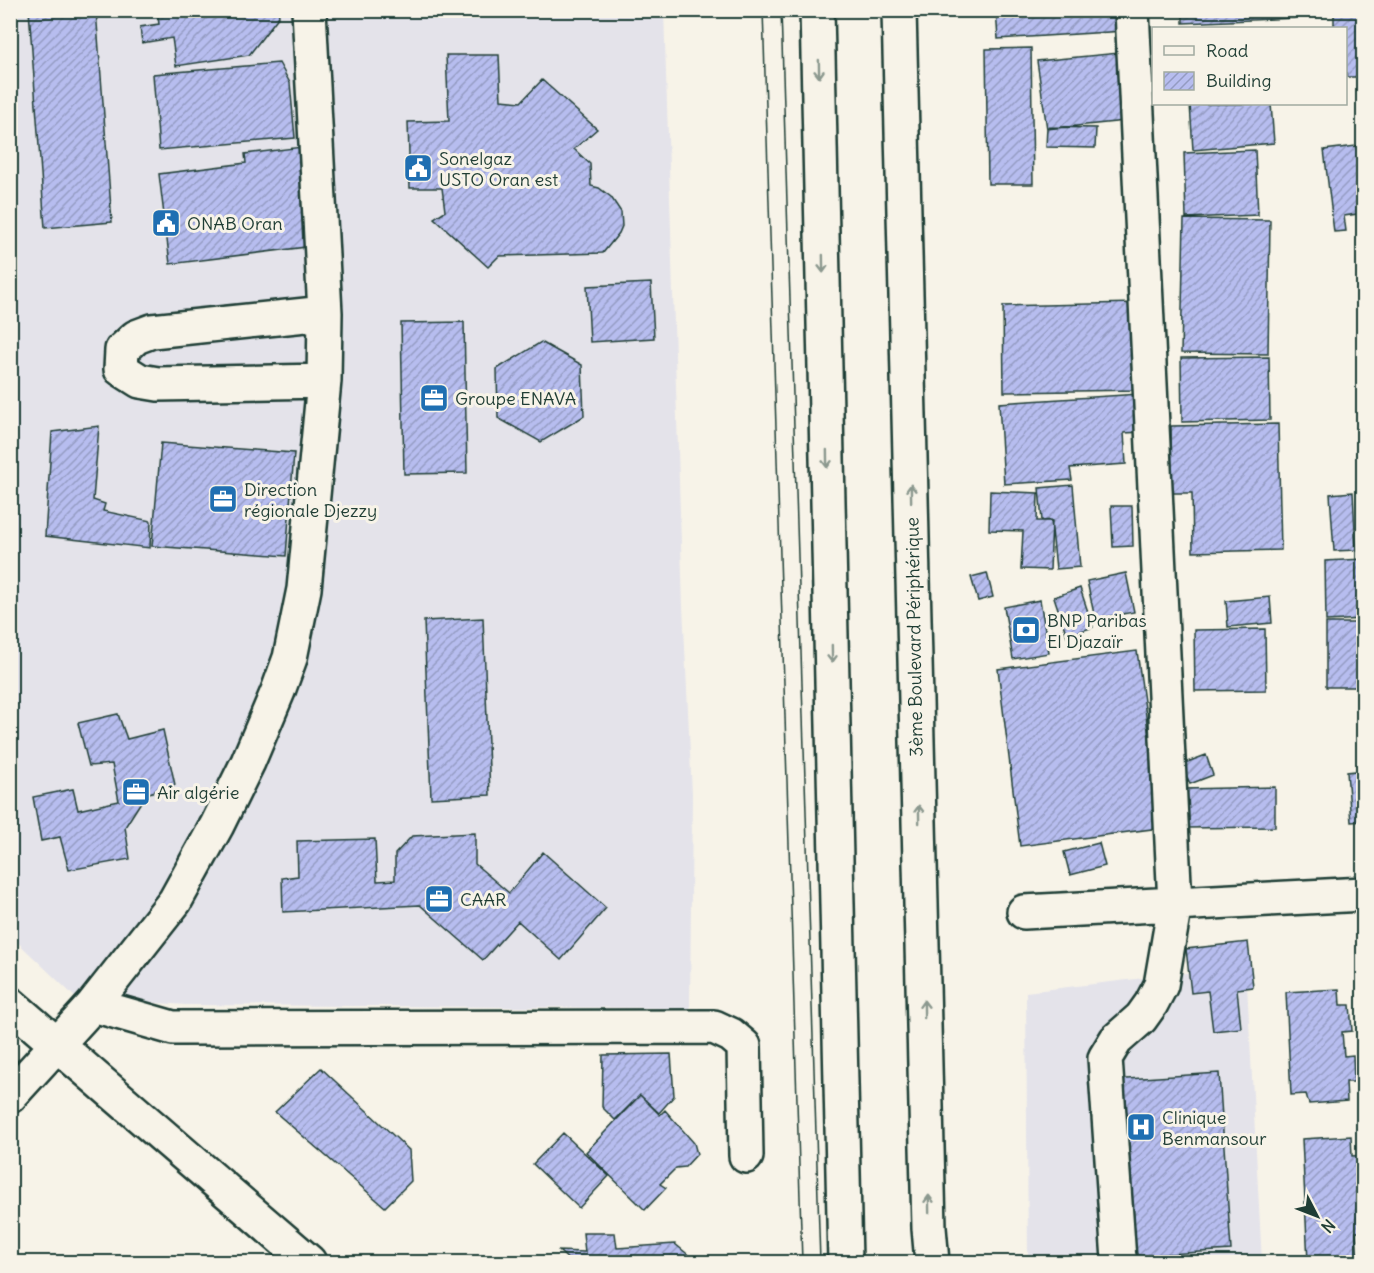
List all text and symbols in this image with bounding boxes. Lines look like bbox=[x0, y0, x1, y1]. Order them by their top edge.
legend bbox=[1152, 27, 1347, 105]
text: Road bbox=[1206, 39, 1249, 62]
one-way arrow bbox=[813, 58, 825, 78]
text: Building bbox=[1206, 69, 1271, 92]
place label: Sonelgaz USTO Oran est bbox=[439, 147, 558, 191]
public building icon: Sonelgaz USTO Oran est bbox=[402, 152, 434, 184]
public building icon: ONAB Oran bbox=[150, 207, 182, 239]
place label: ONAB Oran bbox=[187, 212, 283, 235]
one-way arrow bbox=[817, 253, 829, 273]
office icon: Groupe ENAVA bbox=[418, 382, 450, 414]
place label: Groupe ENAVA bbox=[455, 387, 576, 410]
one-way arrow bbox=[822, 448, 833, 468]
place label: Direction régionale Djezzy bbox=[244, 478, 377, 522]
office icon: Direction régionale Djezzy bbox=[207, 483, 239, 515]
one-way arrow bbox=[905, 484, 916, 504]
street label: 3ème Boulevard Périphérique bbox=[900, 517, 928, 757]
place label: BNP Paribas El Djazaïr bbox=[1047, 609, 1147, 653]
bank icon: BNP Paribas El Djazaïr bbox=[1010, 614, 1042, 646]
one-way arrow bbox=[826, 643, 837, 663]
office icon: Air algérie bbox=[120, 776, 152, 808]
place label: Air algérie bbox=[157, 781, 239, 804]
one-way arrow bbox=[913, 805, 925, 825]
office icon: CAAR bbox=[423, 883, 455, 915]
place label: CAAR bbox=[460, 888, 506, 911]
one-way arrow bbox=[918, 1000, 929, 1020]
place label: Clinique Benmansour bbox=[1162, 1106, 1267, 1150]
hospital icon: Clinique Benmansour bbox=[1125, 1111, 1157, 1143]
north arrow bbox=[1287, 1186, 1347, 1246]
one-way arrow bbox=[923, 1195, 934, 1215]
text: N bbox=[1317, 1215, 1339, 1237]

